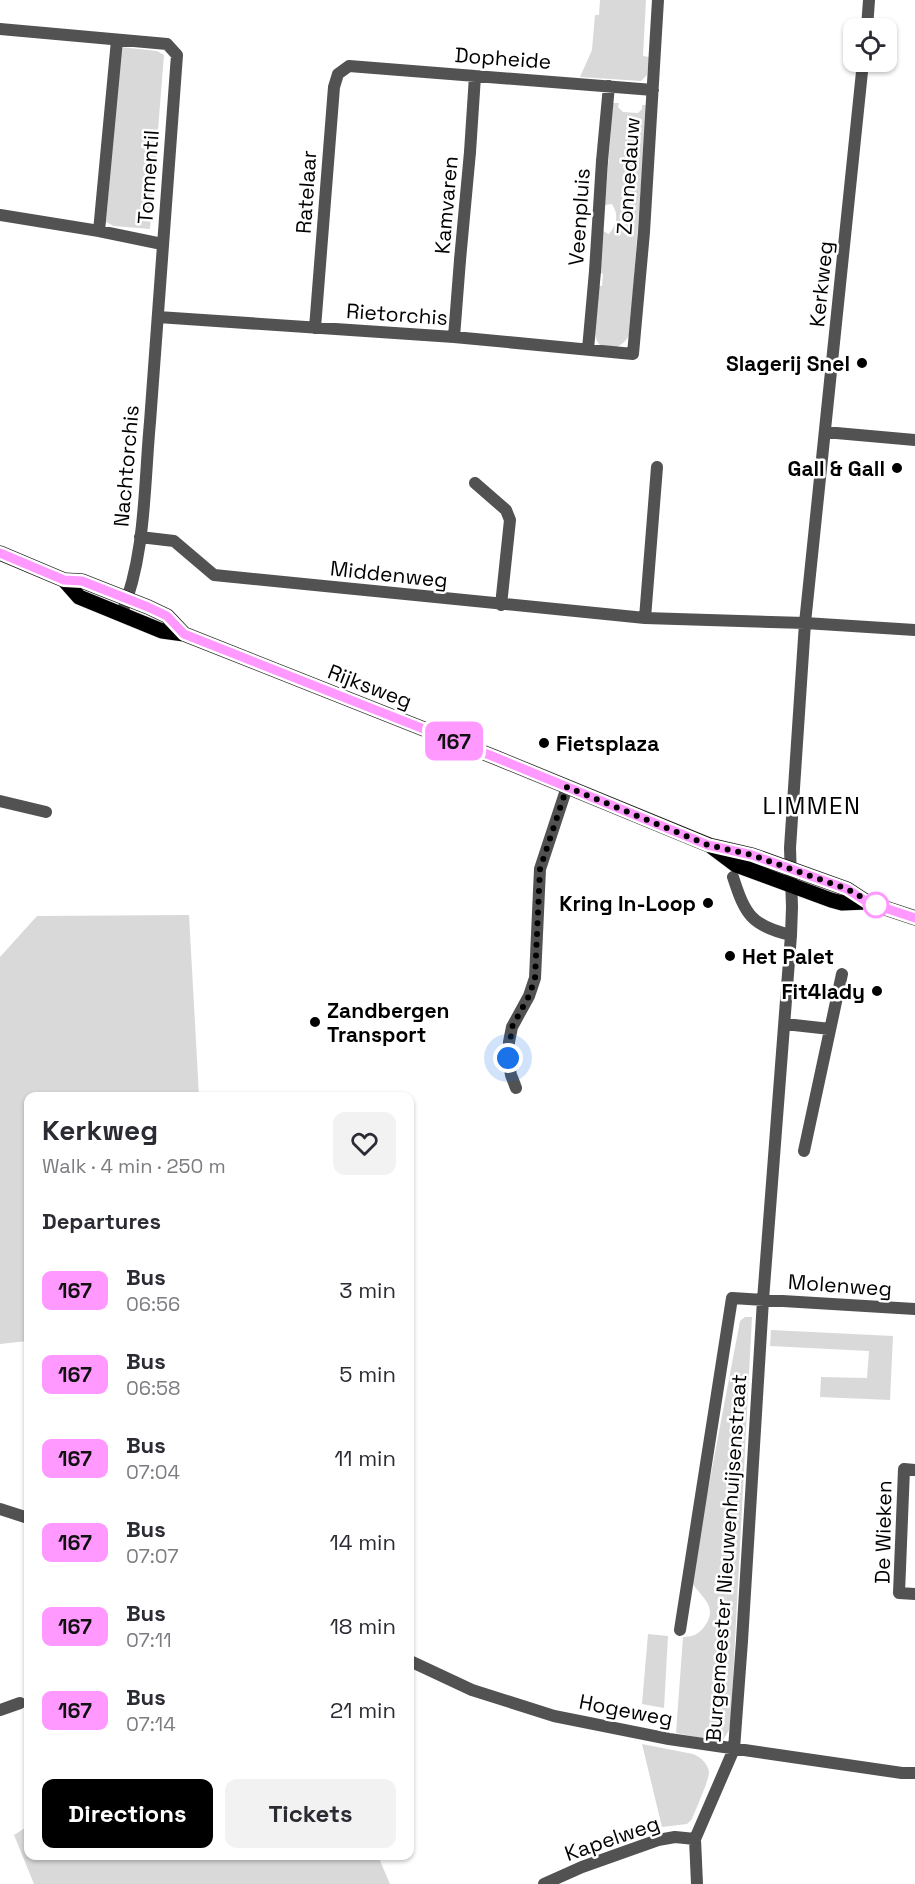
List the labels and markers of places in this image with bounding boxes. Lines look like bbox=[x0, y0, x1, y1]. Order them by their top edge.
place label: Slagerij Snel bbox=[726, 350, 850, 377]
marker: Slagerij Snel bbox=[855, 356, 869, 370]
place label: Gall & Gall bbox=[787, 455, 885, 482]
marker: Gall & Gall bbox=[890, 461, 904, 475]
place label: Fietsplaza bbox=[556, 730, 659, 757]
marker: Fietsplaza bbox=[537, 736, 551, 750]
place label: Kring In-Loop bbox=[559, 890, 696, 917]
unlabelled marker bbox=[863, 892, 889, 918]
marker: Kring In-Loop bbox=[701, 896, 715, 910]
place label: Het Palet bbox=[742, 943, 834, 970]
marker: Het Palet bbox=[723, 949, 737, 963]
place label: Fit4lady bbox=[781, 978, 865, 1005]
marker: Fit4lady bbox=[870, 984, 884, 998]
place label: Zandbergen Transport bbox=[327, 997, 449, 1048]
marker: Zandbergen Transport bbox=[308, 1015, 322, 1029]

